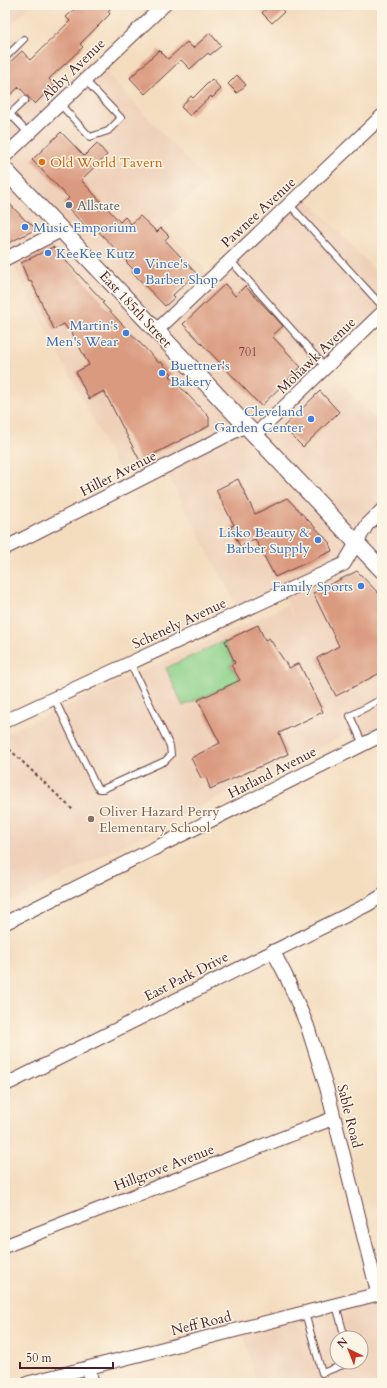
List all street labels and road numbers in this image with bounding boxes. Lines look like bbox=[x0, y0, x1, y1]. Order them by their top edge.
street label: Abby Avenue bbox=[37, 34, 109, 105]
street label: Pawnee Avenue bbox=[217, 173, 300, 252]
street label: East 185th Street bbox=[95, 267, 177, 352]
street label: Mohawk Avenue bbox=[273, 313, 360, 398]
street label: Hiller Avenue bbox=[77, 446, 160, 501]
street label: Schenely Avenue bbox=[129, 593, 229, 654]
street label: Harland Avenue bbox=[225, 742, 320, 803]
street label: East Park Drive bbox=[141, 947, 232, 1006]
street label: Sable Road bbox=[332, 1082, 367, 1150]
street label: Hillgrove Avenue bbox=[111, 1140, 217, 1195]
street label: Neff Road bbox=[169, 1307, 234, 1340]

